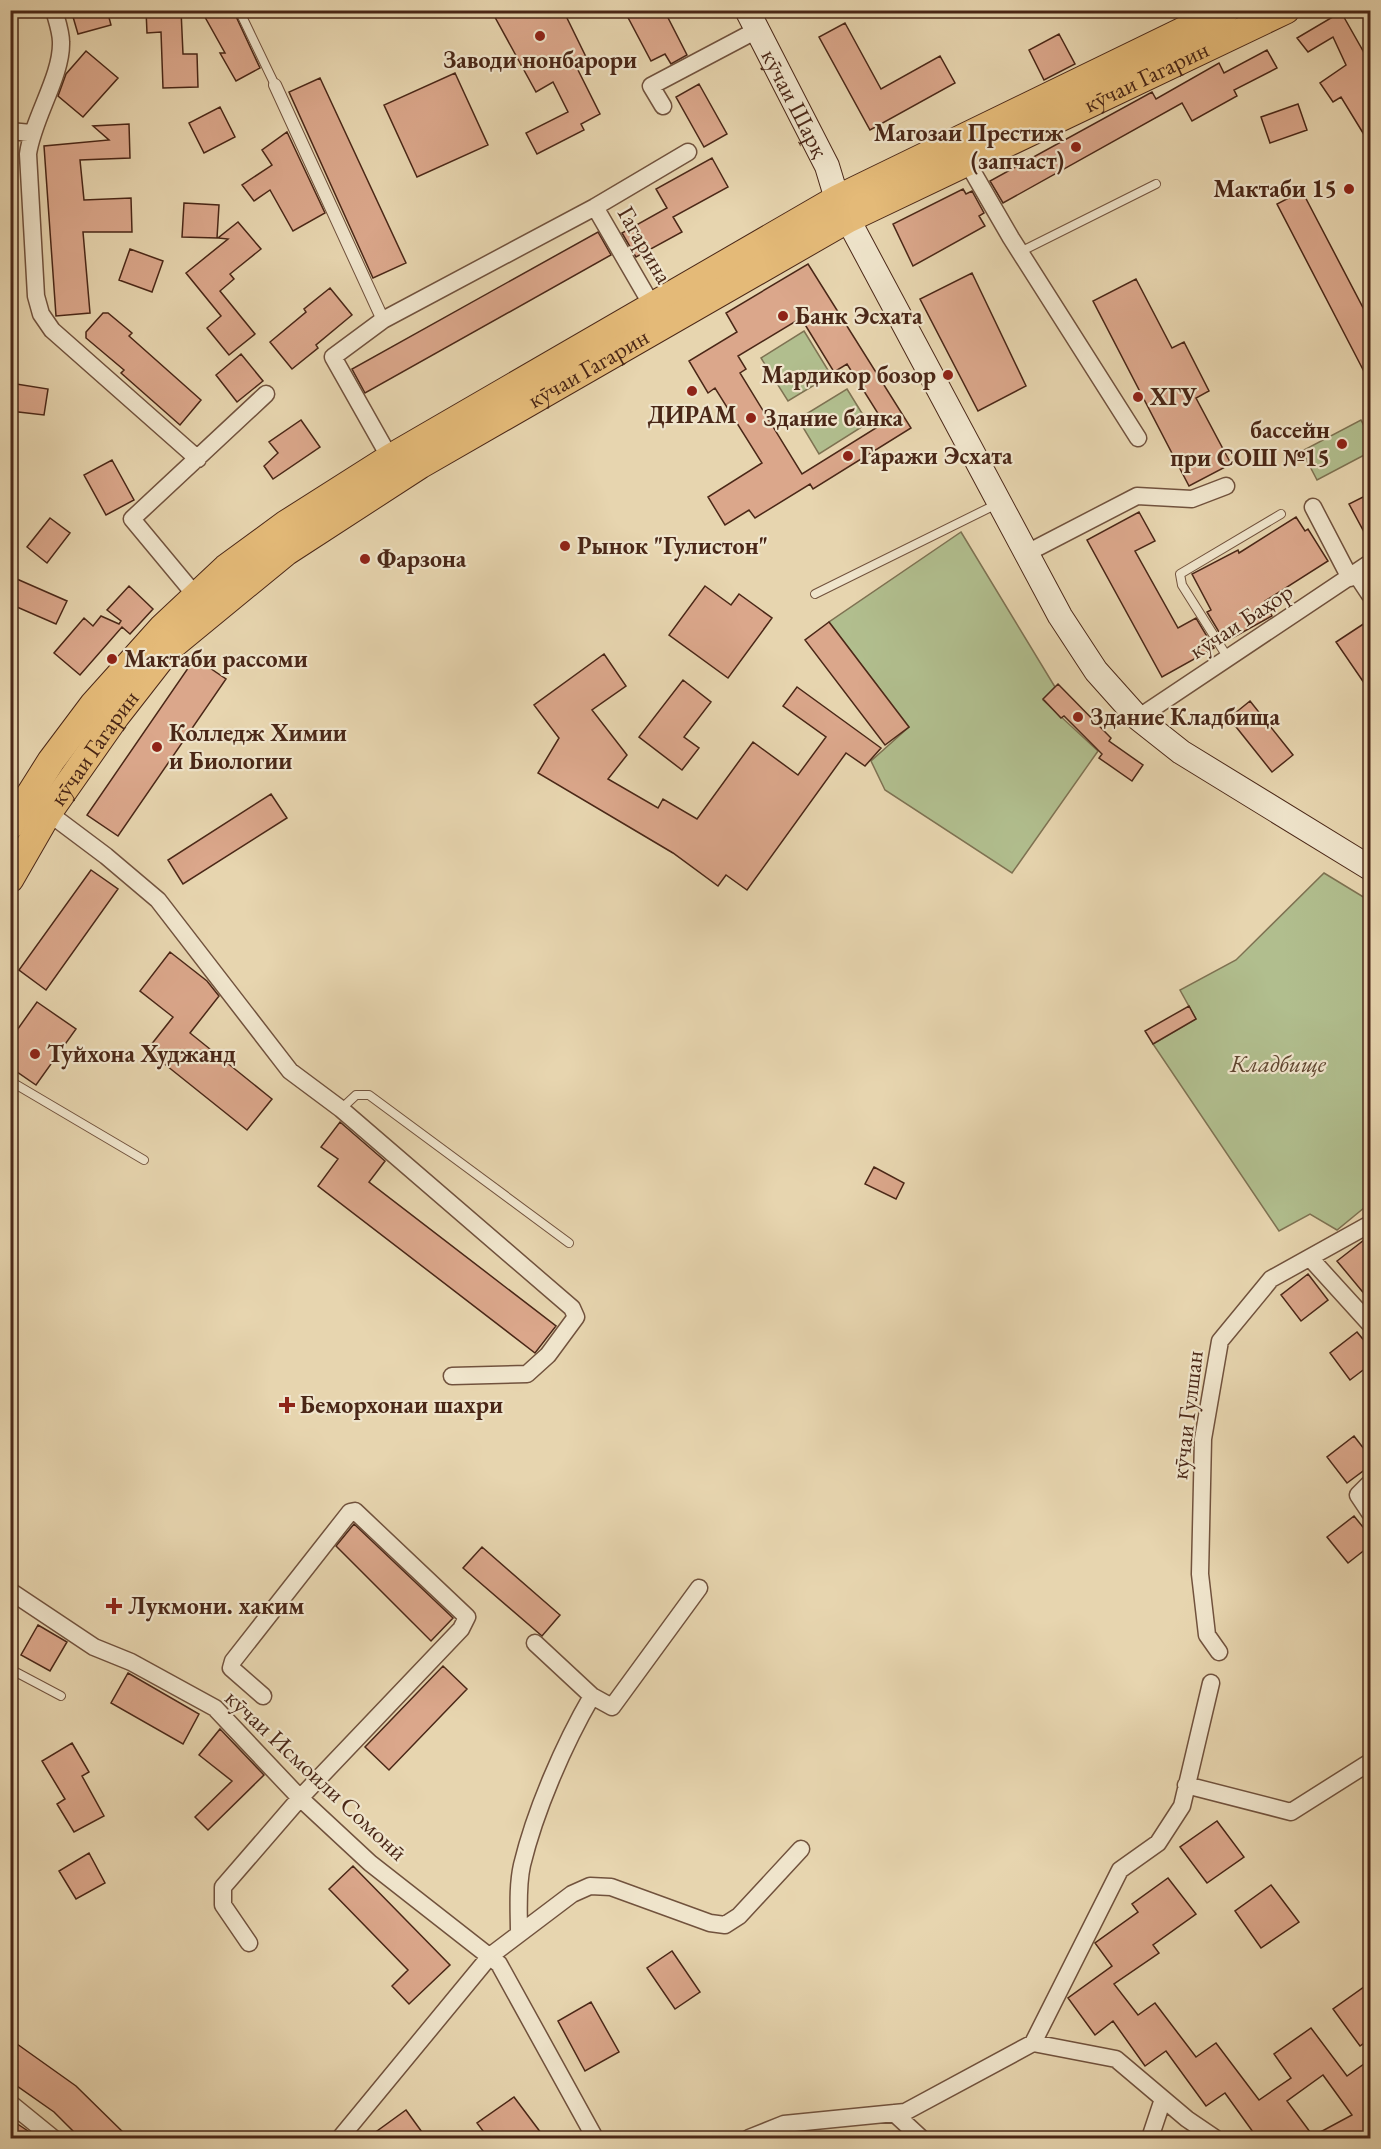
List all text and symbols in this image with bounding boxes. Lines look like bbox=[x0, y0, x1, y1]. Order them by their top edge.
marker: Заводи нонбарори bbox=[533, 29, 547, 43]
street label: кӯчаи Гагарин bbox=[1078, 33, 1214, 119]
place label: Заводи нонбарори bbox=[443, 44, 637, 75]
street label: кӯчаи Шарқ bbox=[755, 44, 836, 163]
place label: Магозаи Престиж (запчаст) bbox=[874, 117, 1065, 176]
marker: Магозаи Престиж (запчаст) bbox=[1069, 140, 1083, 154]
place label: Мактаби 15 bbox=[1213, 173, 1337, 204]
marker: Мактаби 15 bbox=[1342, 182, 1356, 196]
street label: Гагарина bbox=[611, 200, 680, 290]
place label: Банк Эсхата bbox=[795, 300, 923, 331]
marker: Банк Эсхата bbox=[776, 309, 790, 323]
street label: кӯчаи Гагарин bbox=[522, 321, 654, 415]
place label: Мардикор бозор bbox=[761, 359, 936, 390]
marker: Мардикор бозор bbox=[941, 368, 955, 382]
place label: ХГУ bbox=[1149, 381, 1198, 412]
marker: ДИРАМ bbox=[685, 384, 699, 398]
marker: ХГУ bbox=[1131, 390, 1145, 404]
place label: ДИРАМ bbox=[648, 399, 736, 430]
place label: Здание банка bbox=[763, 402, 903, 433]
marker: Здание банка bbox=[744, 411, 758, 425]
place label: бассейн при СОШ №15 bbox=[1170, 414, 1330, 473]
marker: бассейн при СОШ №15 bbox=[1335, 437, 1349, 451]
place label: Гаражи Эсхата bbox=[860, 440, 1013, 471]
marker: Гаражи Эсхата bbox=[841, 449, 855, 463]
place label: Рынок "Гулистон" bbox=[577, 530, 768, 562]
marker: Рынок "Гулистон" bbox=[558, 539, 572, 553]
place label: Фарзона bbox=[377, 543, 467, 574]
marker: Фарзона bbox=[358, 552, 372, 566]
street label: кӯчаи Баҳор bbox=[1183, 576, 1298, 666]
place label: Мактаби рассоми bbox=[124, 643, 308, 674]
marker: Мактаби рассоми bbox=[105, 652, 119, 666]
street label: кӯчаи Гагарин bbox=[42, 683, 146, 811]
place label: Здание Кладбища bbox=[1090, 701, 1280, 732]
marker: Здание Кладбища bbox=[1071, 710, 1085, 724]
place label: Колледж Химии и Биологии bbox=[169, 717, 347, 776]
marker: Колледж Химии и Биологии bbox=[150, 740, 164, 754]
place label: Туйхона Худжанд bbox=[47, 1038, 236, 1070]
marker: Туйхона Худжанд bbox=[28, 1047, 42, 1061]
park label: Кладбище bbox=[1229, 1048, 1327, 1079]
street label: кӯчаи Гулшан bbox=[1163, 1349, 1210, 1481]
place label: Беморхонаи шахри bbox=[300, 1389, 503, 1420]
marker: Беморхонаи шахри bbox=[278, 1396, 296, 1414]
place label: Лукмони. хаким bbox=[128, 1590, 305, 1622]
marker: Лукмони. хаким bbox=[105, 1597, 123, 1615]
street label: кӯчаи Исмоили Сомонӣ bbox=[219, 1682, 414, 1867]

